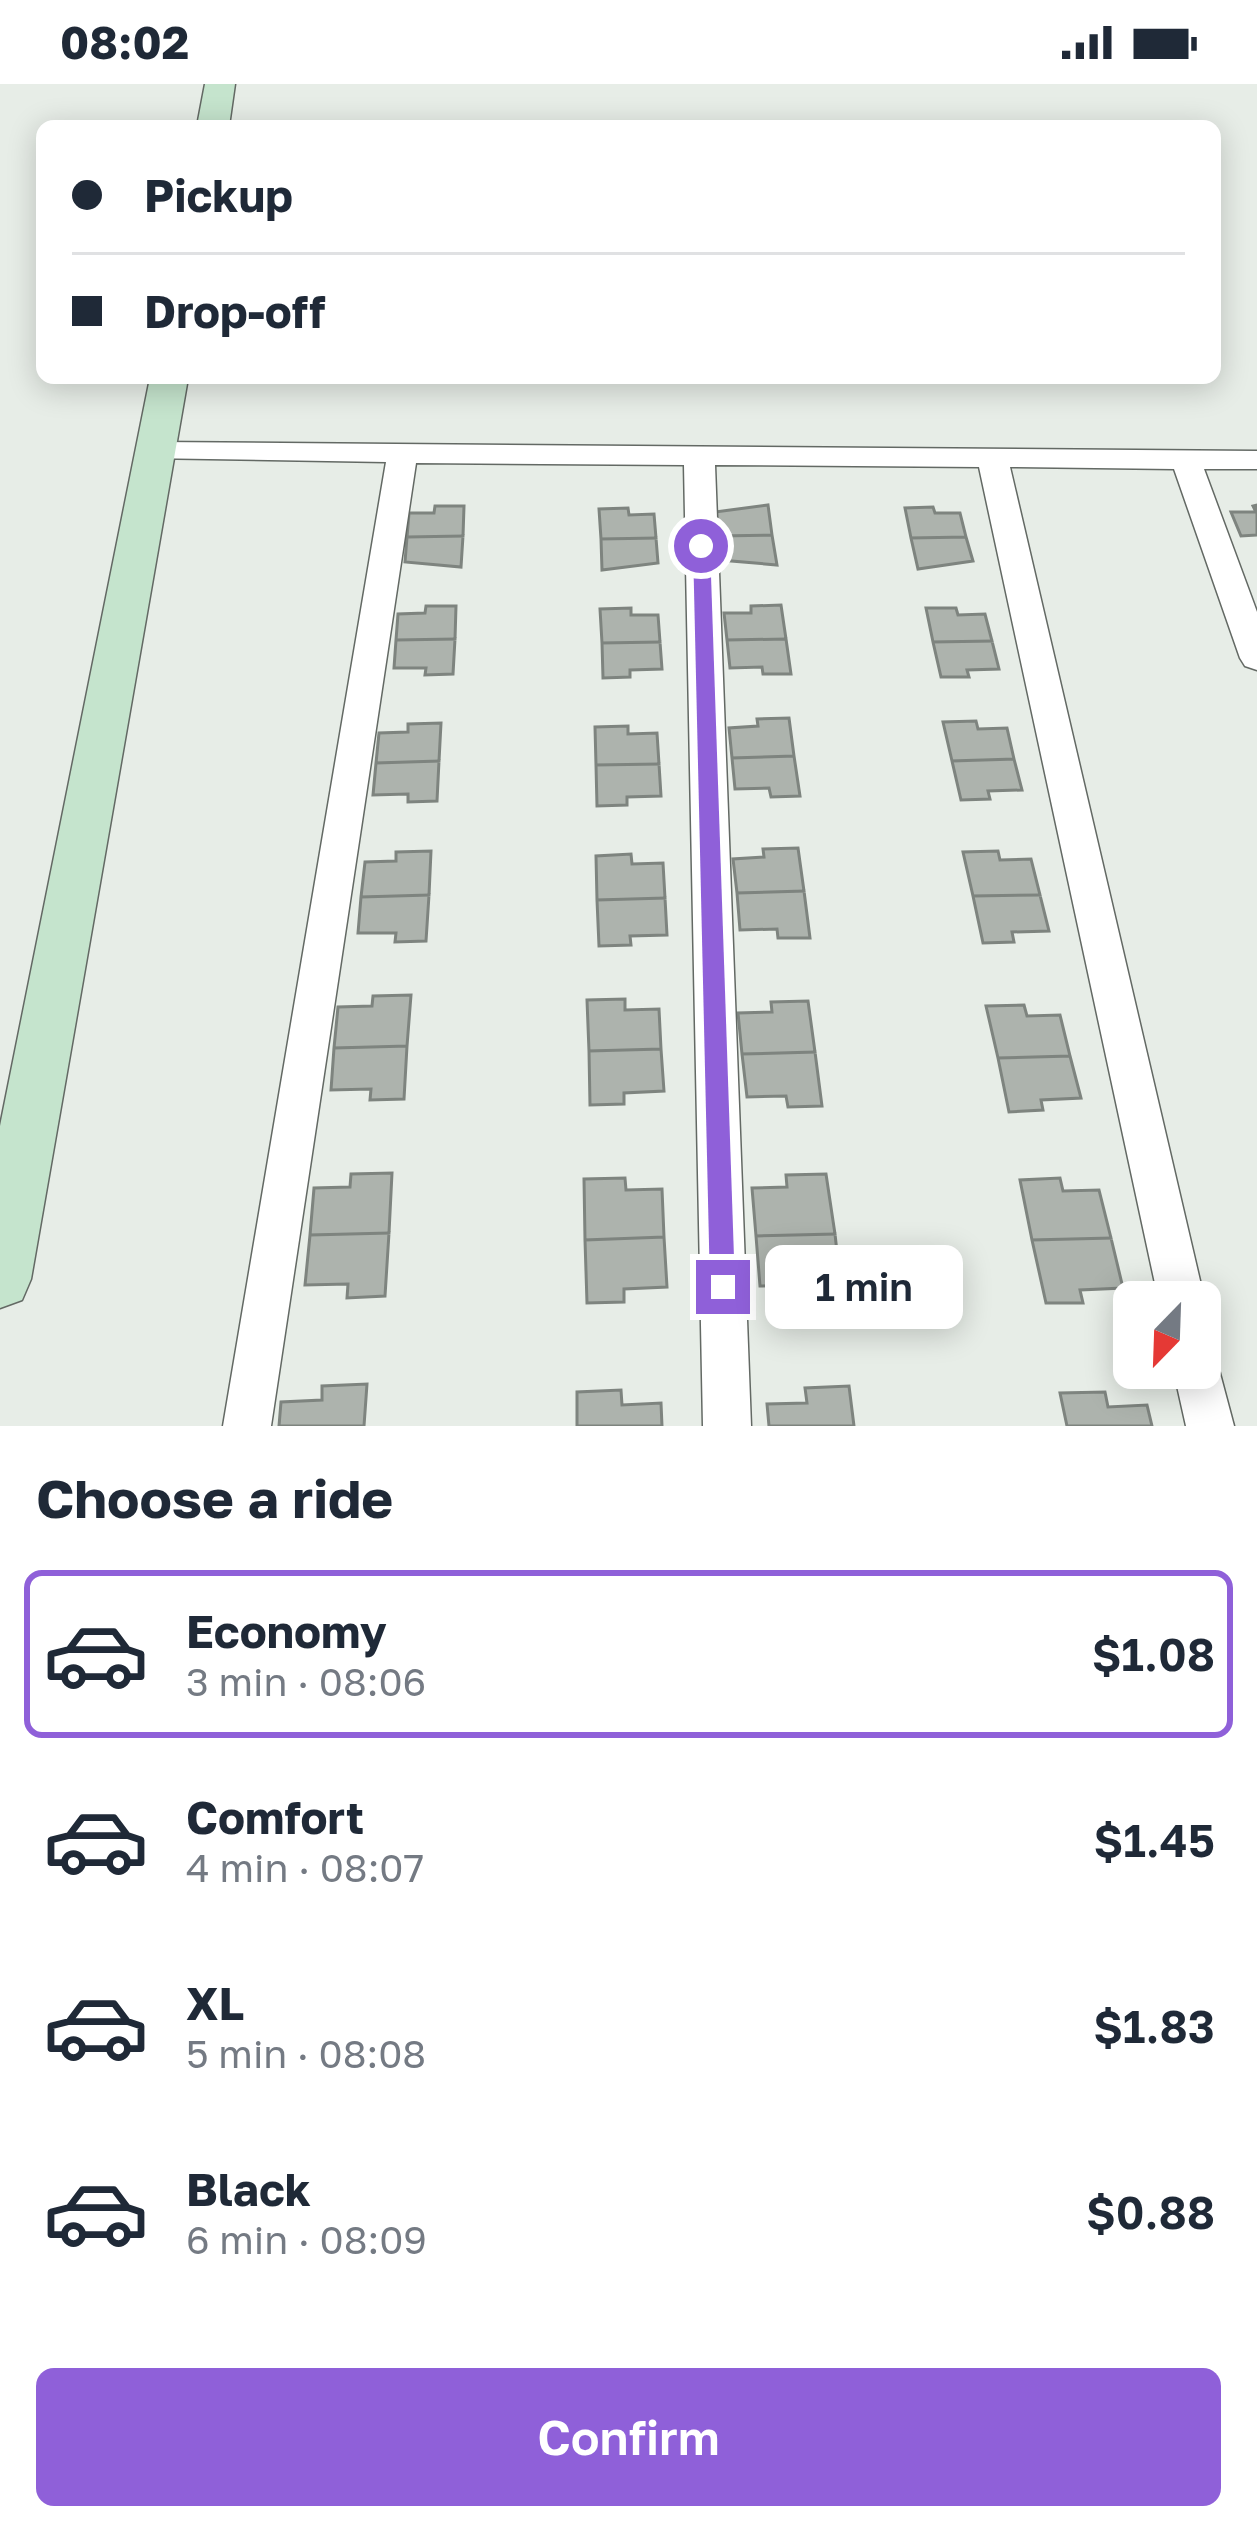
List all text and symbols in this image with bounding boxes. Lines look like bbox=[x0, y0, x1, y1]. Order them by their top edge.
text: 08:02 bbox=[60, 15, 189, 69]
text: Pickup bbox=[144, 168, 293, 222]
text: Drop-off bbox=[144, 284, 325, 338]
route start bbox=[674, 519, 728, 573]
callout: 1 min bbox=[765, 1245, 963, 1329]
route end bbox=[696, 1260, 750, 1314]
text: 1 min bbox=[815, 1263, 913, 1310]
north arrow bbox=[1113, 1281, 1221, 1389]
map controls bbox=[1113, 1281, 1221, 1389]
text: Choose a ride bbox=[36, 1465, 393, 1530]
icon: car bbox=[42, 1600, 150, 1708]
text: Economy bbox=[186, 1604, 387, 1658]
text: $1.08 bbox=[1092, 1627, 1215, 1681]
text: 3 min · 08:06 bbox=[186, 1658, 426, 1705]
icon: car bbox=[42, 1786, 150, 1894]
text: Comfort bbox=[186, 1790, 364, 1844]
text: $1.45 bbox=[1093, 1813, 1215, 1867]
text: 4 min · 08:07 bbox=[186, 1844, 424, 1891]
icon: car bbox=[42, 1972, 150, 2080]
text: XL bbox=[186, 1976, 244, 2030]
text: $1.83 bbox=[1093, 1999, 1215, 2053]
text: 5 min · 08:08 bbox=[186, 2030, 426, 2077]
icon: car bbox=[42, 2158, 150, 2266]
text: Black bbox=[186, 2162, 311, 2216]
text: $0.88 bbox=[1086, 2185, 1215, 2239]
text: 6 min · 08:09 bbox=[186, 2216, 427, 2263]
button: Confirm bbox=[36, 2368, 1221, 2506]

